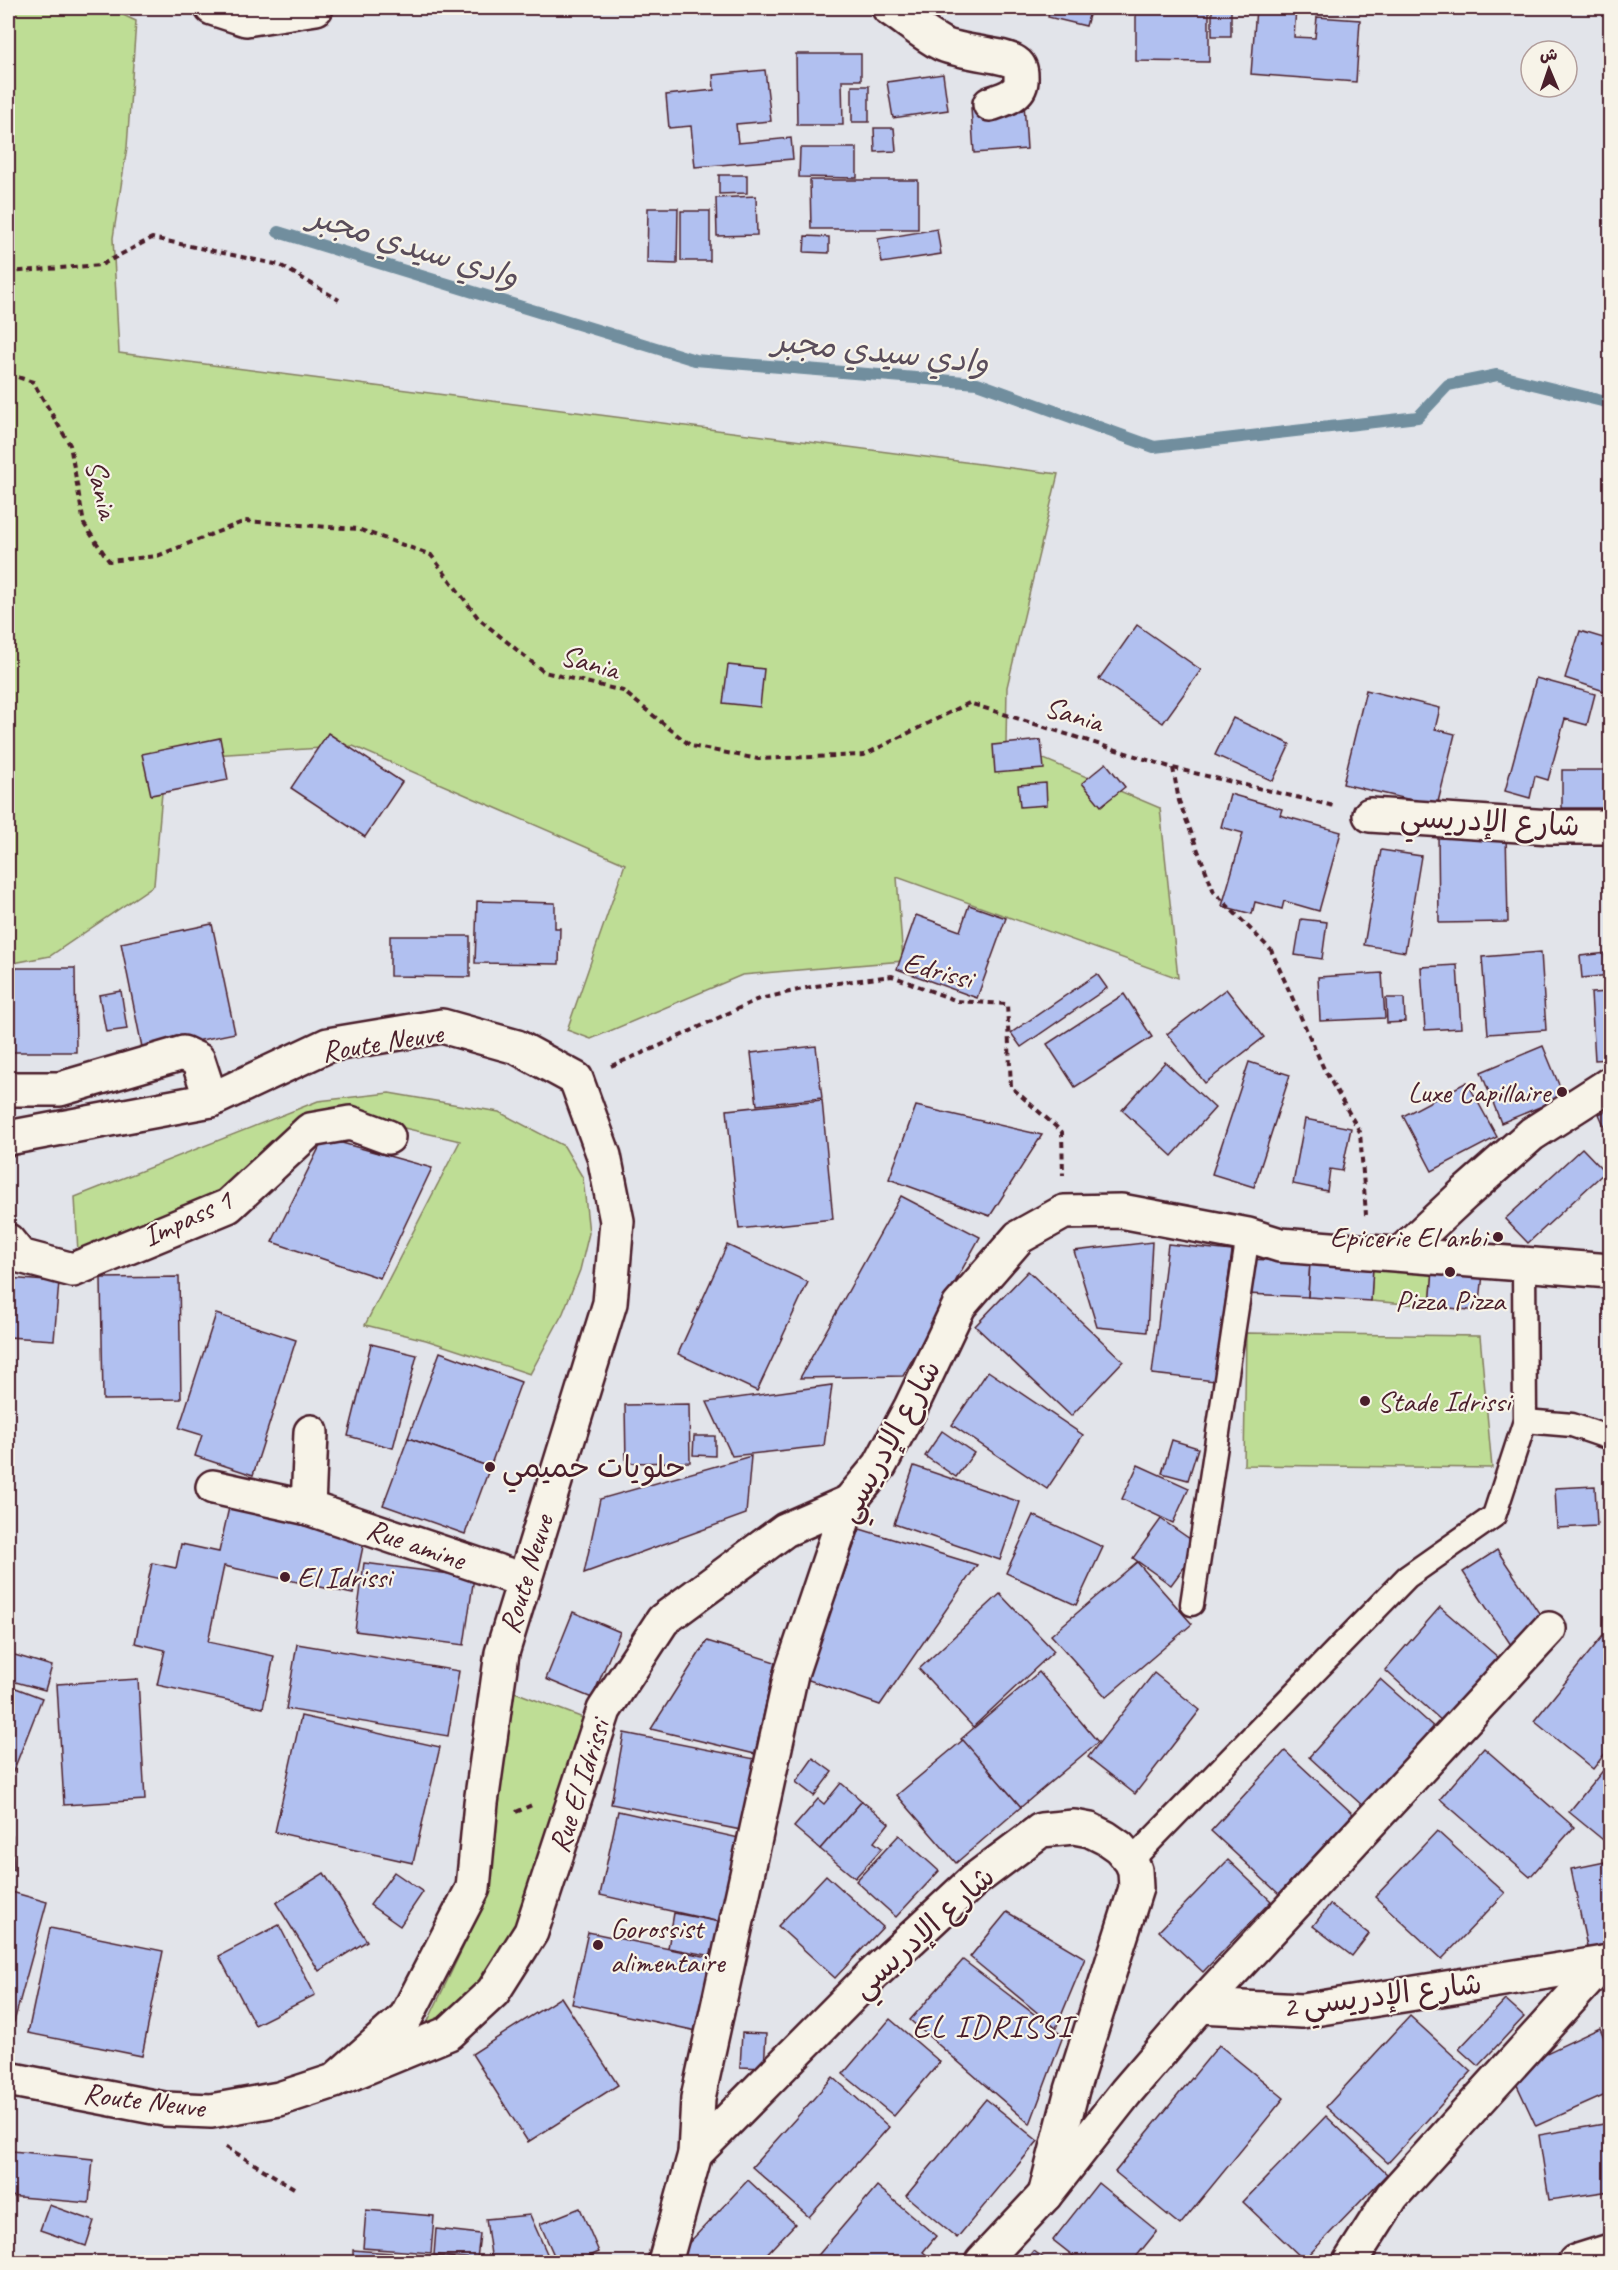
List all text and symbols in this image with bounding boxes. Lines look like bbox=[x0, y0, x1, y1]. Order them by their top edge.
north arrow bbox=[1519, 39, 1579, 99]
text: ش bbox=[1539, 45, 1558, 65]
water label: وادي سيدي مجبر bbox=[300, 194, 524, 300]
water label: وادي سيدي مجبر bbox=[767, 319, 991, 385]
street label: Sania bbox=[76, 456, 128, 525]
street label: Sania bbox=[556, 636, 626, 689]
street label: Sania bbox=[1040, 687, 1110, 742]
street label: شارع الإدريسي bbox=[1399, 797, 1581, 852]
street label: Edrissi bbox=[899, 943, 980, 998]
street label: Route Neuve bbox=[319, 1013, 447, 1070]
place label: Luxe Capillaire bbox=[1408, 1073, 1552, 1111]
marker: Luxe Capillaire bbox=[1555, 1085, 1569, 1099]
street label: Impass 1 bbox=[136, 1180, 239, 1255]
place label: Epicerie El arbi bbox=[1330, 1218, 1489, 1256]
marker: Epicerie El arbi bbox=[1491, 1230, 1505, 1244]
marker: Pizza Pizza bbox=[1443, 1265, 1457, 1279]
place label: Pizza Pizza bbox=[1395, 1281, 1507, 1319]
street label: شارع الإدريسي bbox=[829, 1353, 955, 1532]
place label: Stade Idrissi bbox=[1377, 1382, 1514, 1420]
marker: Stade Idrissi bbox=[1358, 1394, 1372, 1408]
place label: حلويات حميمي bbox=[502, 1448, 686, 1493]
marker: حلويات حميمي bbox=[483, 1460, 497, 1474]
street label: Route Neuve bbox=[490, 1508, 563, 1638]
street label: Rue amine bbox=[362, 1510, 472, 1579]
place label: El Idrissi bbox=[297, 1558, 395, 1596]
marker: El Idrissi bbox=[278, 1570, 292, 1584]
street label: Rue El Idrissi bbox=[540, 1711, 619, 1857]
street label: شارع الإدريسي bbox=[843, 1858, 1007, 2011]
place label: Gorossist alimentaire bbox=[610, 1909, 727, 1981]
marker: Gorossist alimentaire bbox=[591, 1938, 605, 1952]
street label: شارع الإدريسي 2 bbox=[1280, 1964, 1485, 2033]
district label: EL IDRISSI bbox=[912, 2006, 1077, 2047]
street label: Route Neuve bbox=[81, 2074, 209, 2127]

